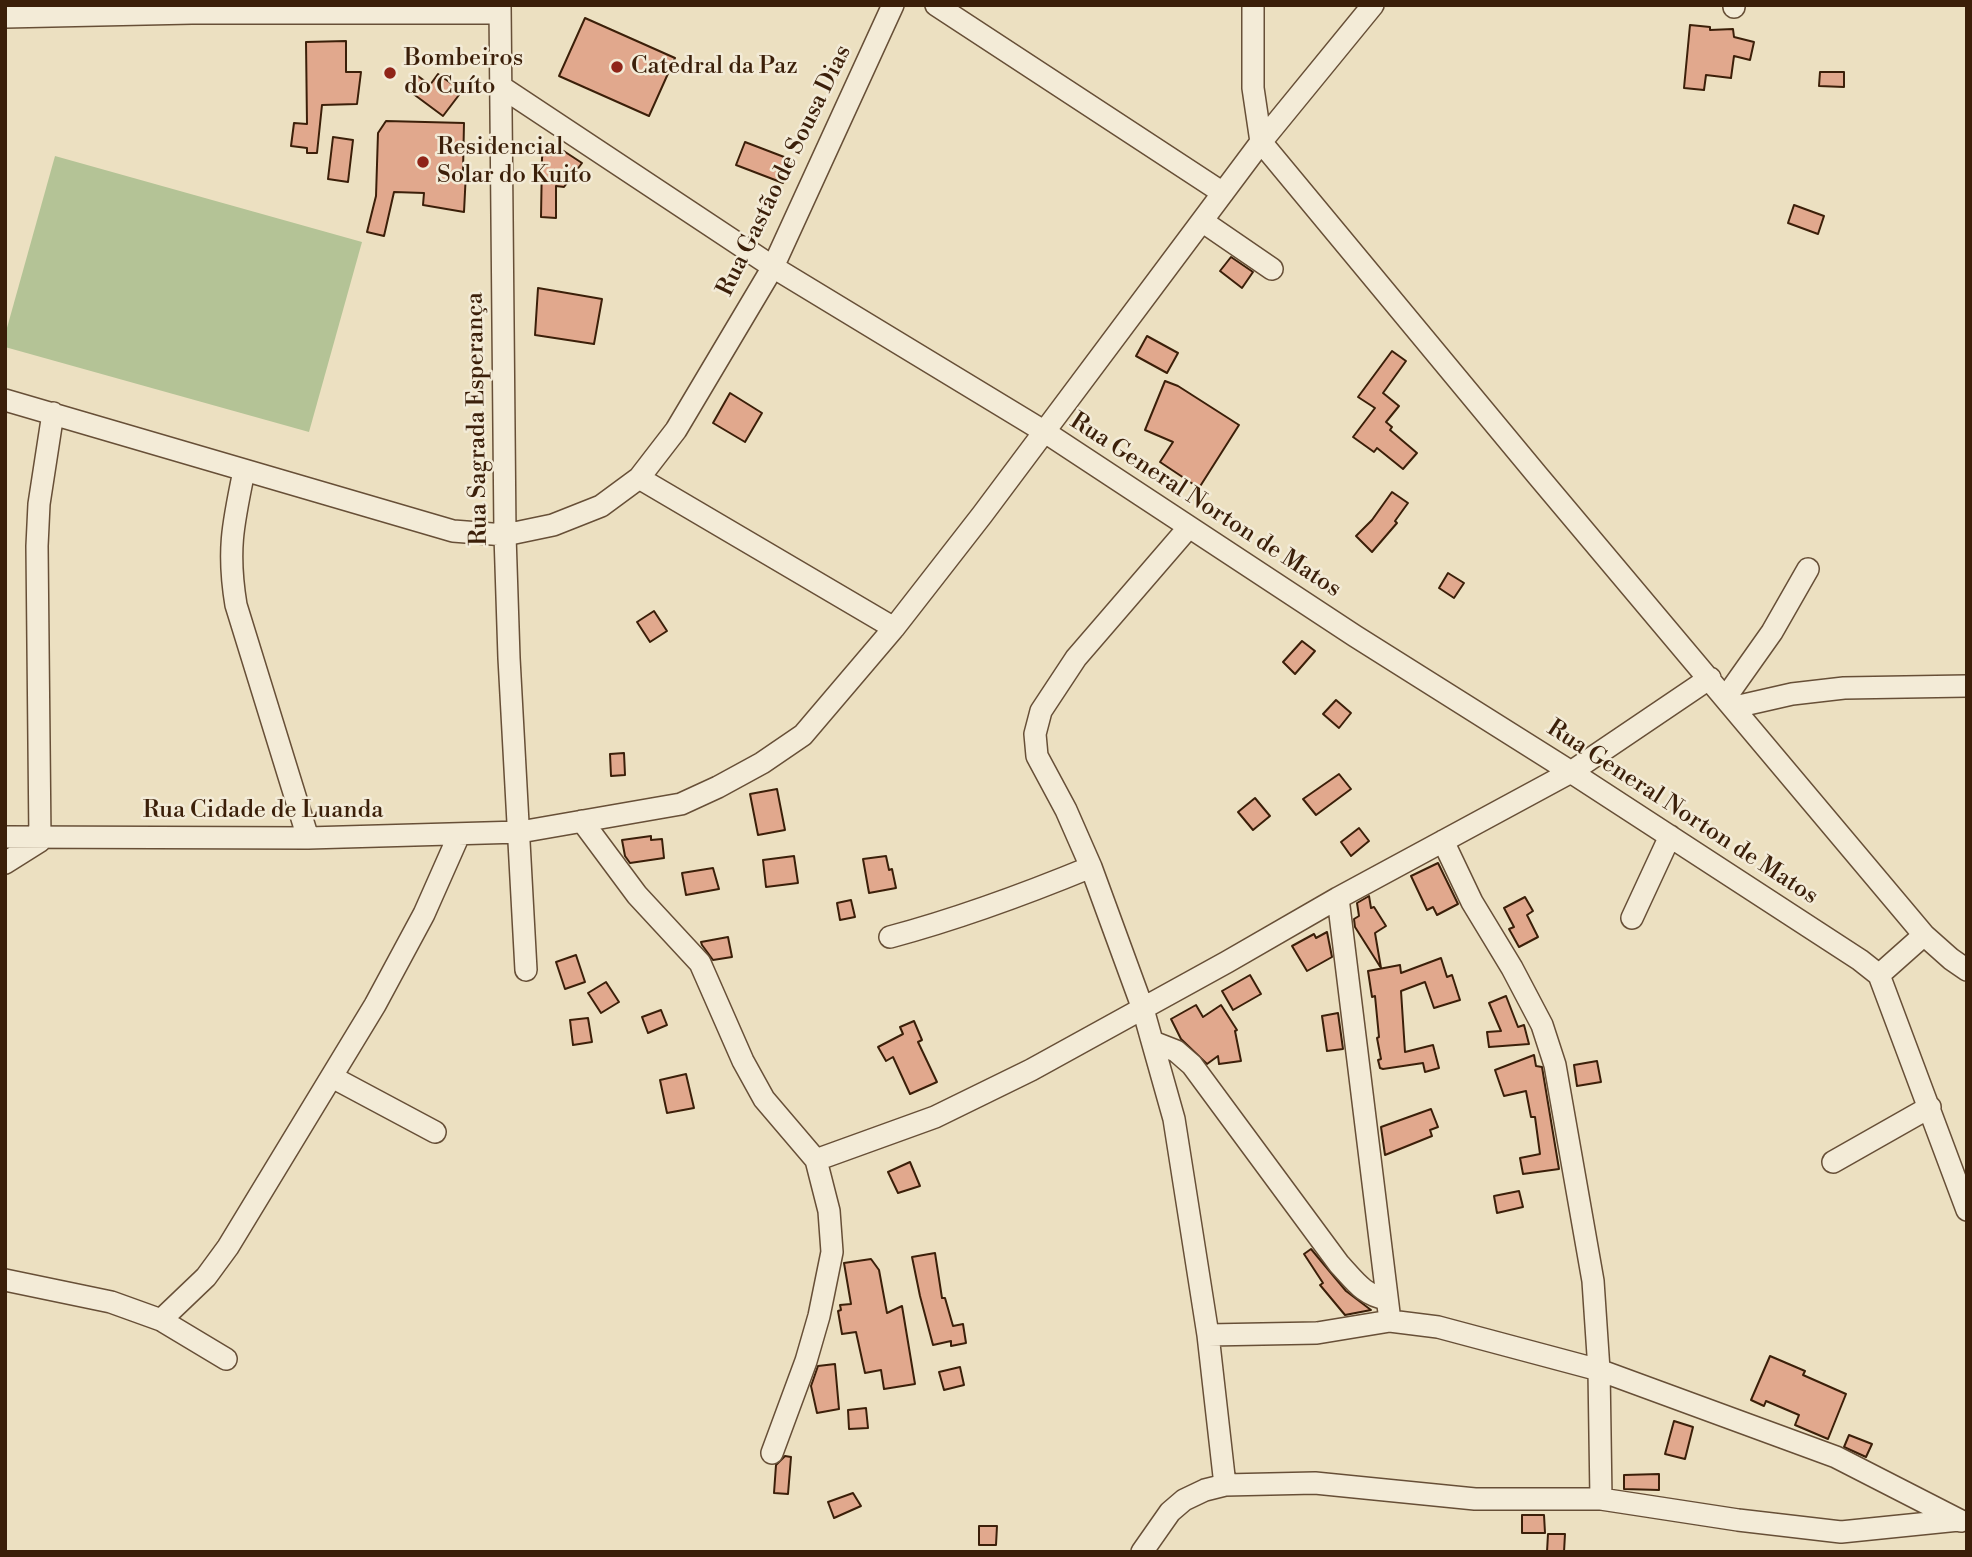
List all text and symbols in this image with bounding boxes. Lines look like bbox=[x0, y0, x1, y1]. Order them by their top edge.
street label: Rua Gastão de Sousa Dias bbox=[712, 41, 858, 301]
place label: Bombeiros do Cuíto bbox=[404, 45, 523, 101]
place label: Catedral da Paz bbox=[631, 53, 798, 81]
marker: Catedral da Paz bbox=[609, 59, 625, 75]
marker: Bombeiros do Cuíto bbox=[382, 65, 398, 81]
place label: Residencial Solar do Kuito bbox=[437, 134, 592, 190]
marker: Residencial Solar do Kuito bbox=[415, 154, 431, 170]
street label: Rua Sagrada Esperança bbox=[461, 292, 495, 546]
street label: Rua General Norton de Matos bbox=[1064, 408, 1346, 604]
street label: Rua General Norton de Matos bbox=[1541, 715, 1823, 911]
street label: Rua Cidade de Luanda bbox=[143, 797, 383, 825]

